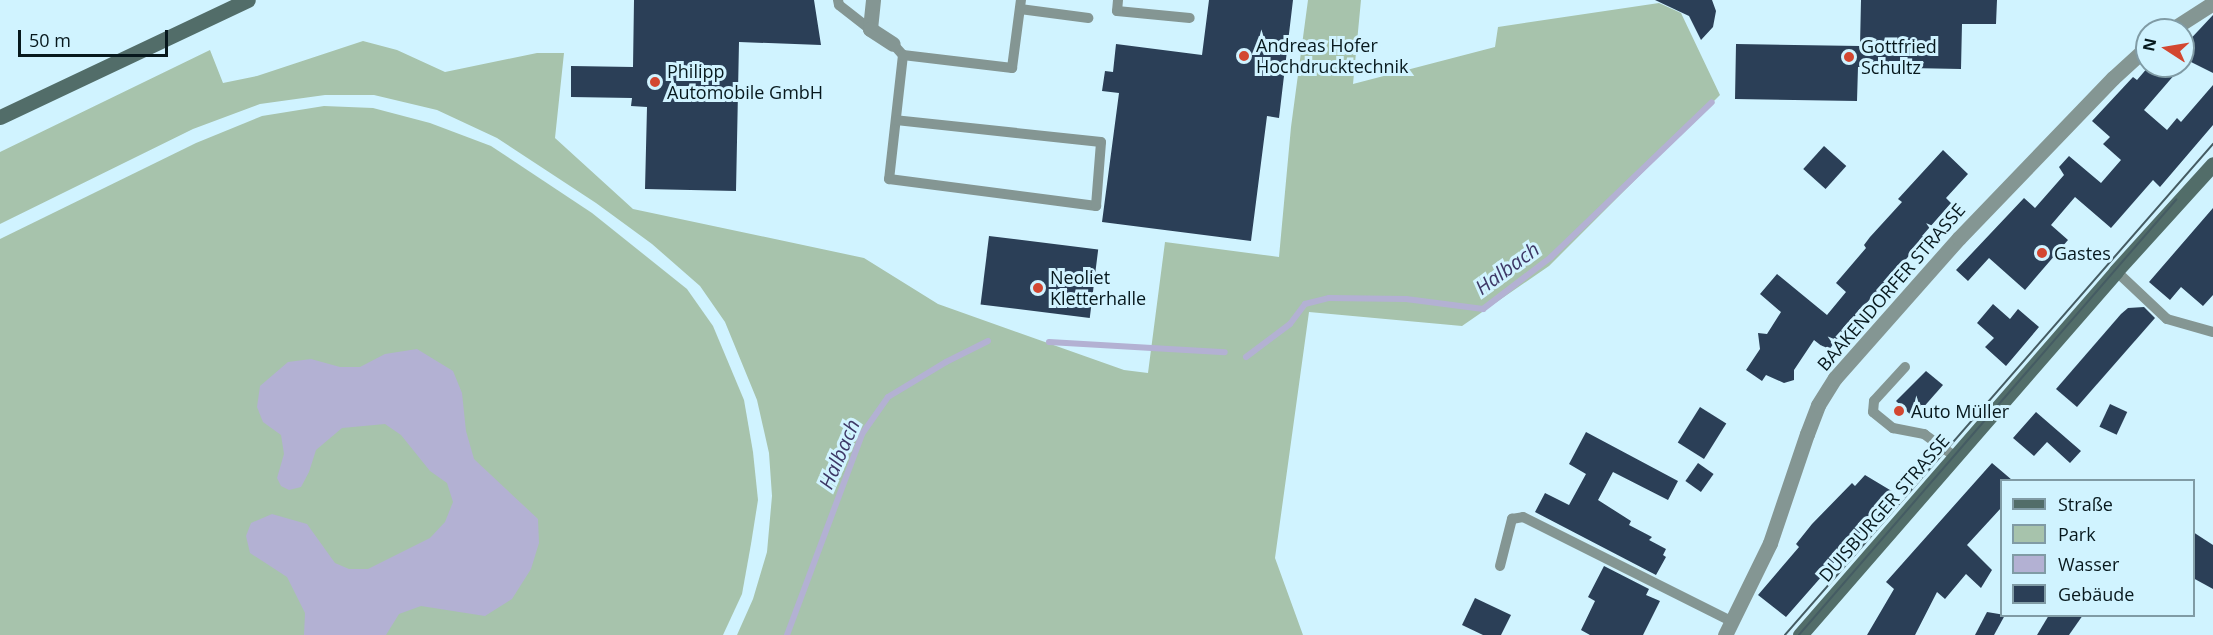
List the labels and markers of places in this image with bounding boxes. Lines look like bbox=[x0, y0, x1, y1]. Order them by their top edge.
place label: Andreas Hofer Hochdrucktechnik bbox=[1256, 35, 1408, 78]
place label: Gottfried Schultz bbox=[1861, 36, 1937, 78]
marker: Andreas Hofer Hochdrucktechnik bbox=[1237, 49, 1251, 63]
marker: Gottfried Schultz bbox=[1842, 50, 1856, 64]
place label: Philipp Automobile GmbH bbox=[667, 61, 823, 104]
marker: Philipp Automobile GmbH bbox=[648, 75, 662, 89]
place label: Gastes bbox=[2054, 242, 2111, 264]
marker: Gastes bbox=[2035, 246, 2049, 260]
place label: Neoliet Kletterhalle bbox=[1050, 267, 1146, 310]
marker: Neoliet Kletterhalle bbox=[1031, 281, 1045, 295]
place label: Auto Müller bbox=[1911, 400, 2009, 422]
marker: Auto Müller bbox=[1892, 404, 1906, 418]

